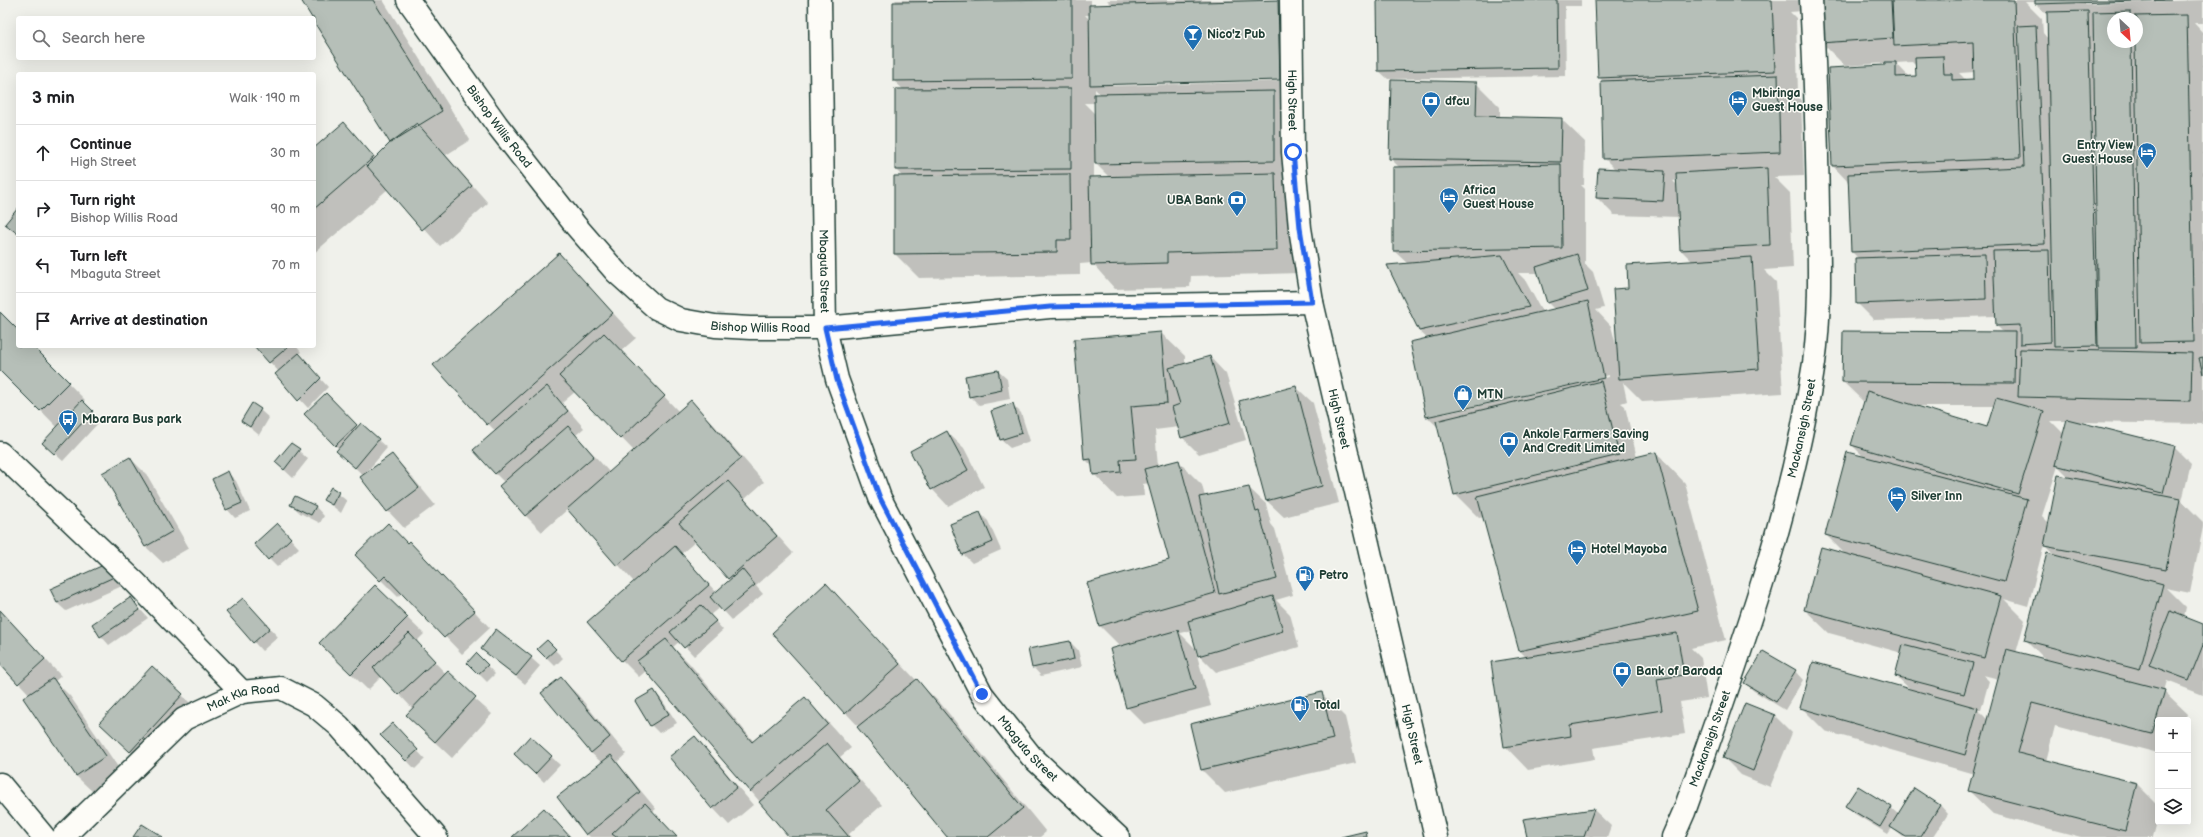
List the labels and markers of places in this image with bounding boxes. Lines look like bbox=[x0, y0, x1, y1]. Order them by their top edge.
bar icon: Nico'z Pub bbox=[1182, 23, 1204, 51]
place label: Nico'z Pub bbox=[1207, 27, 1265, 42]
place label: Mbiringa Guest House bbox=[1752, 86, 1823, 115]
hotel icon: Mbiringa Guest House bbox=[1727, 89, 1749, 117]
bank icon: dfcu bbox=[1420, 90, 1442, 118]
place label: dfcu bbox=[1445, 94, 1470, 109]
place label: Entry View Guest House bbox=[2062, 138, 2133, 167]
hotel icon: Entry View Guest House bbox=[2136, 141, 2158, 169]
place label: Africa Guest House bbox=[1462, 183, 1534, 212]
hotel icon: Africa Guest House bbox=[1438, 186, 1460, 214]
bank icon: UBA Bank bbox=[1226, 189, 1248, 217]
place label: UBA Bank bbox=[1167, 193, 1224, 208]
shop icon: MTN bbox=[1452, 383, 1474, 411]
place label: MTN bbox=[1477, 387, 1503, 402]
bus stop icon: Mbarara Bus park bbox=[57, 408, 79, 436]
place label: Mbarara Bus park bbox=[82, 412, 182, 427]
place label: Ankole Farmers Saving And Credit Limited bbox=[1522, 427, 1649, 456]
bank icon: Ankole Farmers Saving And Credit Limited bbox=[1498, 430, 1520, 458]
hotel icon: Silver Inn bbox=[1886, 485, 1908, 513]
place label: Silver Inn bbox=[1911, 489, 1962, 504]
hotel icon: Hotel Mayoba bbox=[1566, 538, 1588, 566]
place label: Hotel Mayoba bbox=[1591, 542, 1667, 557]
fuel station icon: Petro bbox=[1294, 564, 1316, 592]
place label: Petro bbox=[1319, 568, 1348, 583]
bank icon: Bank of Baroda bbox=[1611, 660, 1633, 688]
place label: Bank of Baroda bbox=[1636, 664, 1723, 679]
fuel station icon: Total bbox=[1289, 694, 1311, 722]
place label: Total bbox=[1314, 698, 1340, 713]

